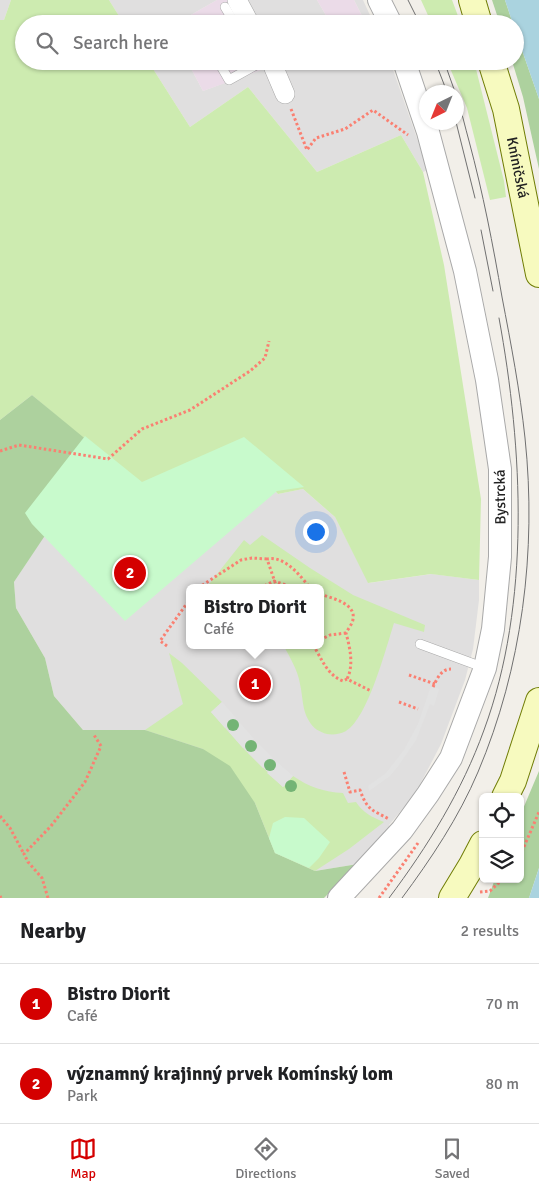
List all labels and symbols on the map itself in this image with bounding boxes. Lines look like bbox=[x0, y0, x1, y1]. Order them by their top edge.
north arrow bbox=[419, 85, 464, 130]
street label: Kníničská bbox=[503, 135, 533, 200]
street label: Bystrcká bbox=[491, 469, 509, 525]
your location bbox=[303, 519, 329, 545]
pin: 2 bbox=[114, 554, 146, 592]
pin: 1 bbox=[239, 665, 271, 703]

